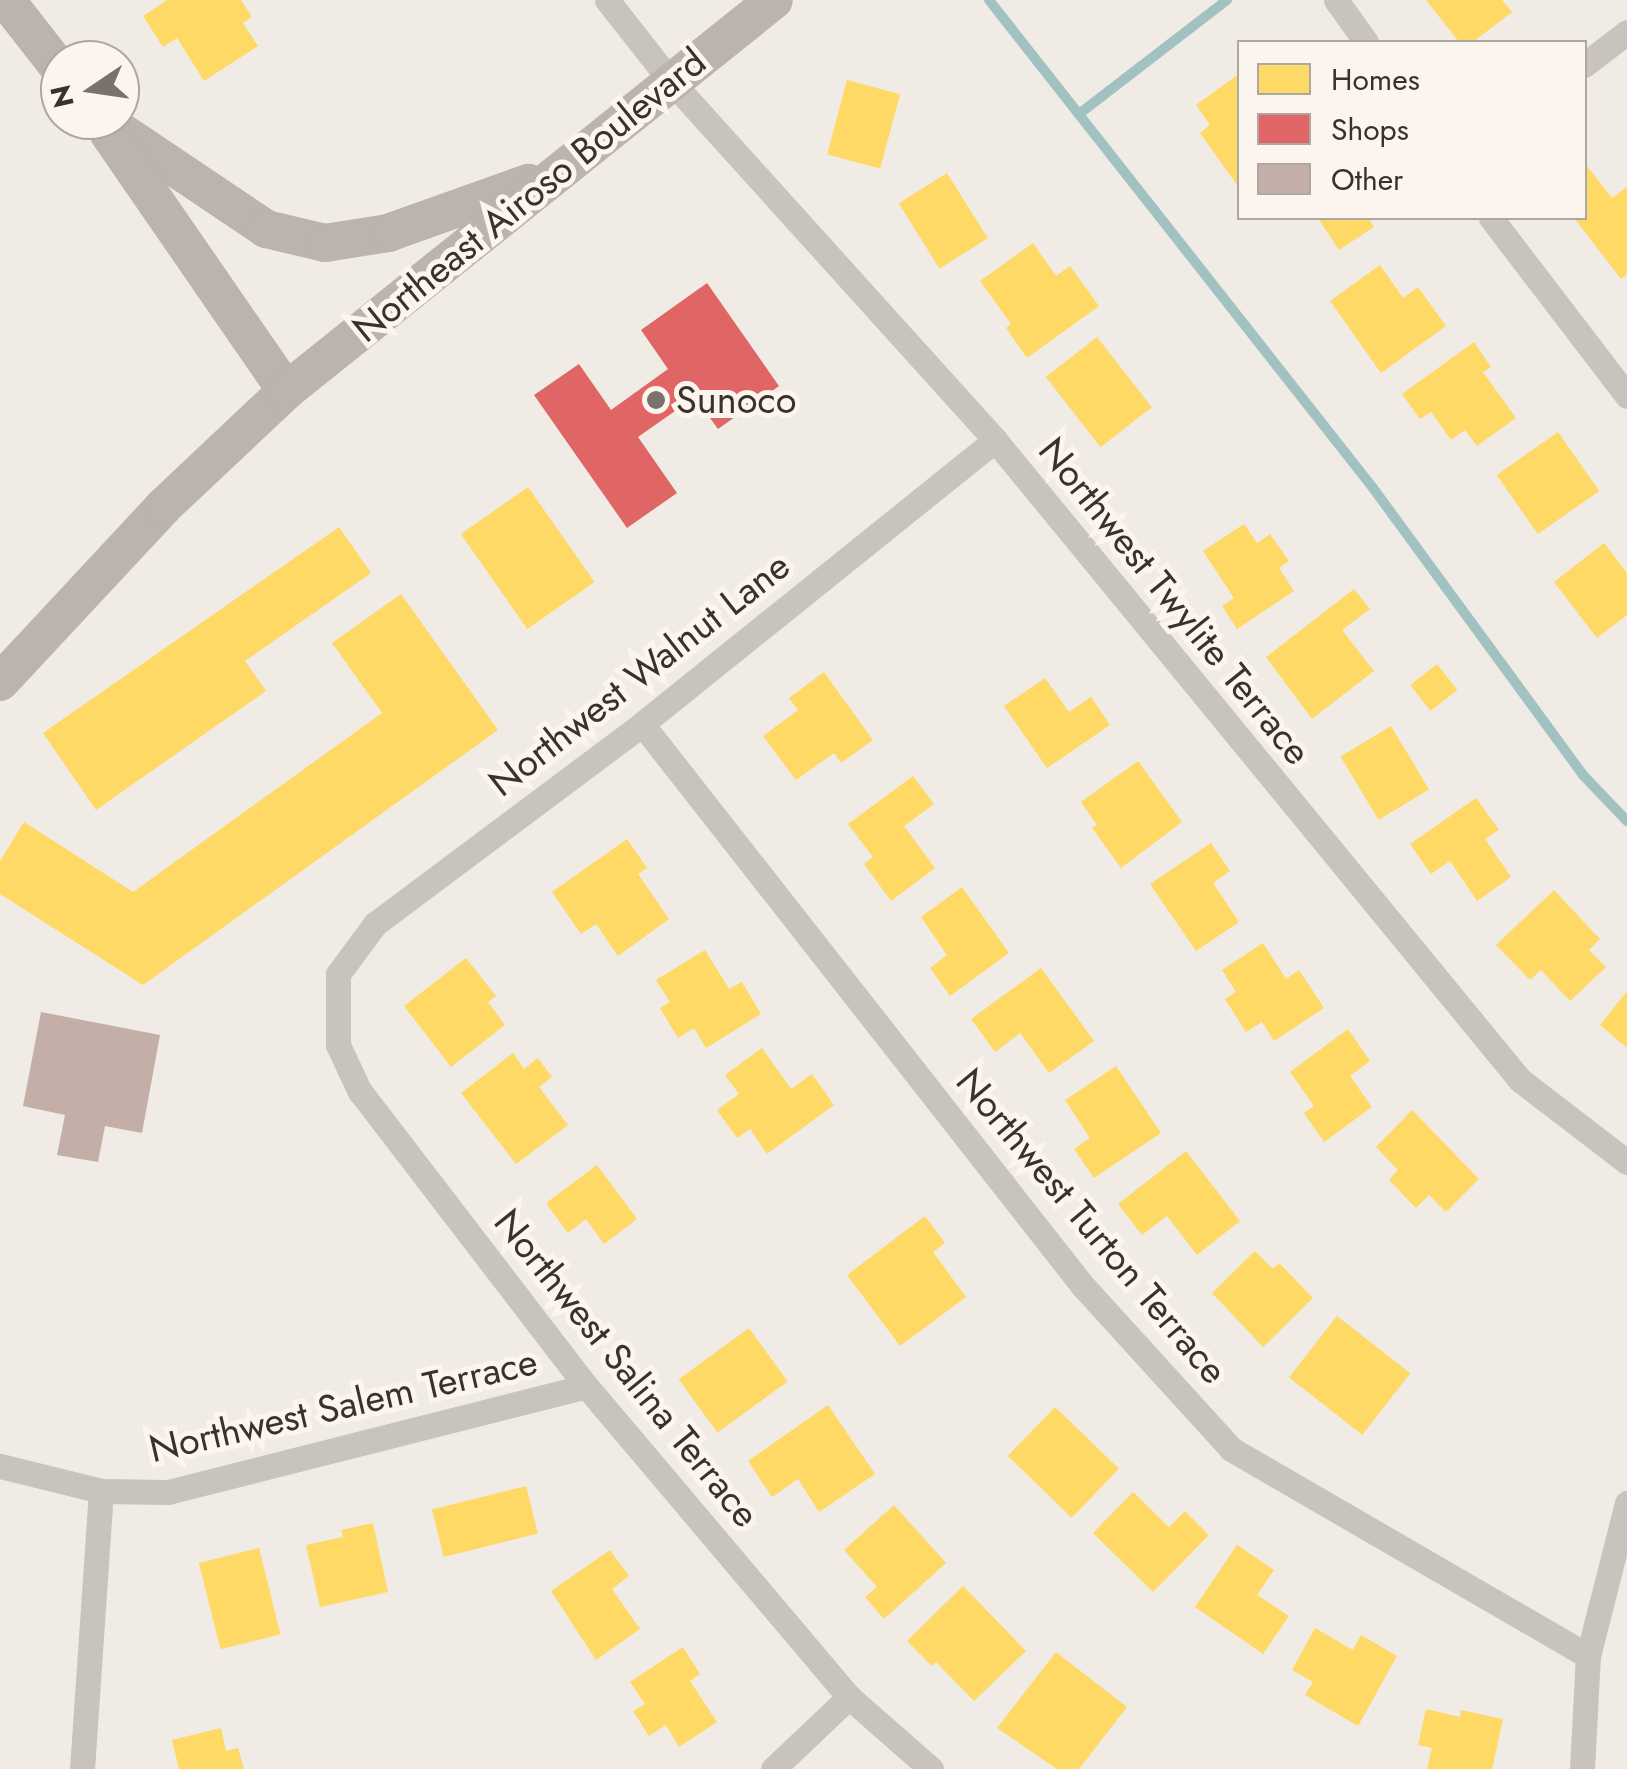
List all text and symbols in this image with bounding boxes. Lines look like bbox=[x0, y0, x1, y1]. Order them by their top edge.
street label: Northeast Airoso Boulevard bbox=[343, 39, 715, 351]
north arrow bbox=[40, 40, 140, 140]
legend bbox=[1237, 40, 1587, 220]
text: Homes bbox=[1331, 58, 1420, 101]
text: N bbox=[40, 81, 85, 112]
text: Shops bbox=[1331, 108, 1409, 151]
text: Other bbox=[1331, 158, 1403, 201]
place label: Sunoco bbox=[676, 377, 796, 423]
marker: Sunoco bbox=[645, 389, 667, 411]
street label: Northwest Twylite Terrace bbox=[1029, 428, 1321, 774]
street label: Northwest Walnut Lane bbox=[480, 542, 798, 806]
street label: Northwest Turton Terrace bbox=[947, 1059, 1237, 1393]
street label: Northwest Salina Terrace bbox=[485, 1200, 769, 1536]
street label: Northwest Salem Terrace bbox=[145, 1338, 541, 1472]

